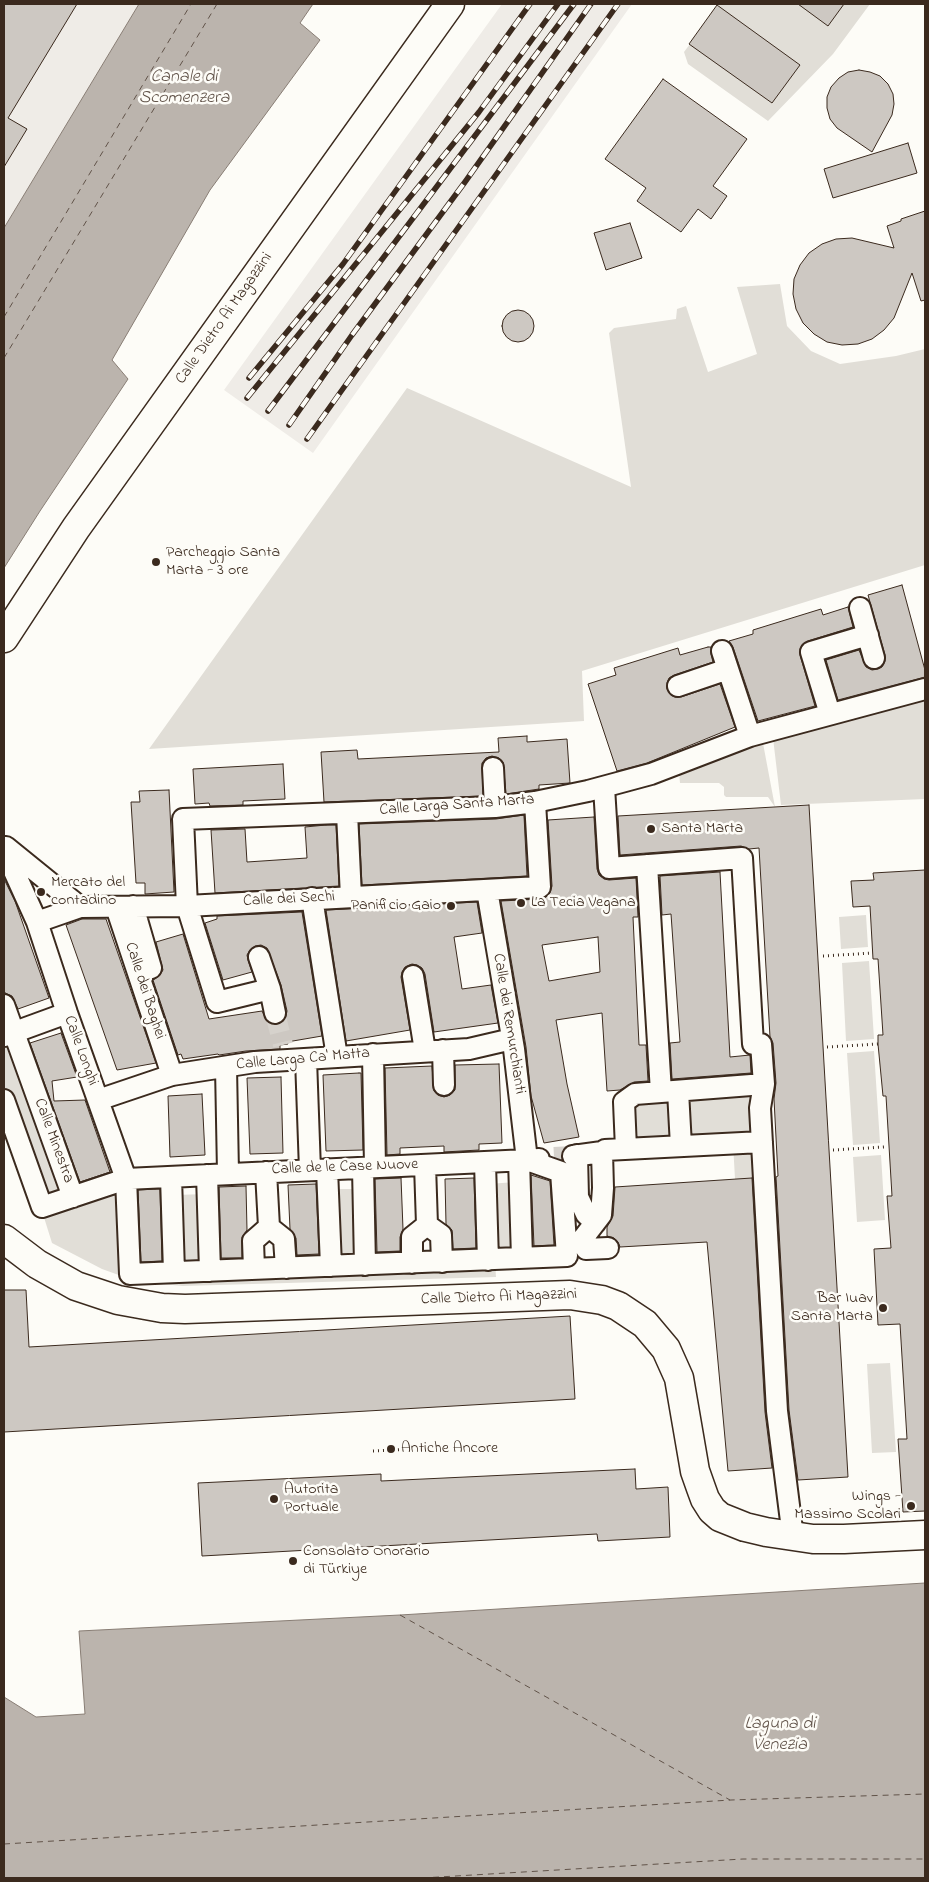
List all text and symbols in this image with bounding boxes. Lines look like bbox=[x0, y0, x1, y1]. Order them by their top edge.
water label: Canale di Scomenzera bbox=[139, 67, 229, 110]
street label: Calle Dietro Ai Magazzini bbox=[172, 249, 278, 389]
place label: Parcheggio Santa Marta - 3 ore bbox=[166, 543, 280, 581]
marker: Parcheggio Santa Marta - 3 ore bbox=[150, 556, 162, 568]
street label: Calle Larga Santa Marta bbox=[379, 791, 535, 821]
place label: Santa Marta bbox=[661, 819, 743, 839]
marker: Santa Marta bbox=[645, 823, 657, 835]
place label: Mercato del contadino bbox=[51, 873, 125, 911]
marker: Mercato del contadino bbox=[35, 886, 47, 898]
street label: Calle dei Sechi bbox=[243, 888, 335, 912]
place label: La Tecia Vegana bbox=[531, 893, 636, 913]
place label: Panificio Gaio bbox=[351, 896, 441, 916]
marker: La Tecia Vegana bbox=[515, 897, 527, 909]
marker: Panificio Gaio bbox=[445, 900, 457, 912]
street label: Calle dei Baghei bbox=[119, 940, 169, 1042]
street label: Calle dei Remurchianti bbox=[487, 952, 529, 1096]
street label: Calle Longhi bbox=[58, 1013, 102, 1089]
street label: Calle Larga Ca' Matta bbox=[235, 1045, 371, 1075]
street label: Calle Minestra bbox=[29, 1096, 77, 1186]
street label: Calle de le Case Nuove bbox=[271, 1156, 419, 1180]
street label: Calle Dietro Ai Magazzini bbox=[421, 1286, 577, 1310]
place label: Bar Iuav Santa Marta bbox=[791, 1289, 873, 1327]
marker: Bar Iuav Santa Marta bbox=[877, 1302, 889, 1314]
place label: Antiche Ancore bbox=[401, 1439, 498, 1459]
marker: Antiche Ancore bbox=[385, 1443, 397, 1455]
place label: Autorita Portuale bbox=[284, 1480, 339, 1518]
place label: Wings - Massimo Scolari bbox=[794, 1487, 901, 1525]
marker: Autorita Portuale bbox=[268, 1493, 280, 1505]
marker: Wings - Massimo Scolari bbox=[905, 1500, 917, 1512]
place label: Consolato Onorario di Türkiye bbox=[303, 1542, 429, 1580]
marker: Consolato Onorario di Türkiye bbox=[287, 1555, 299, 1567]
water label: Laguna di Venezia bbox=[744, 1714, 816, 1756]

